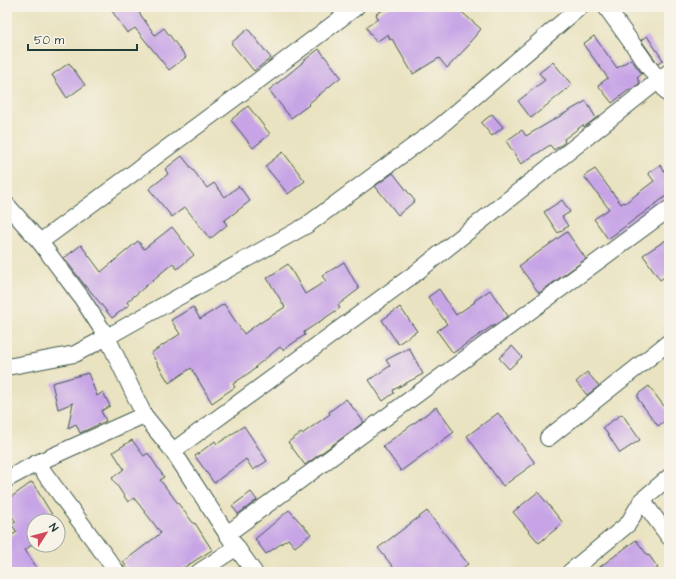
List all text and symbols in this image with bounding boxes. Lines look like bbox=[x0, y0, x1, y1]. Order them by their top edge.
scale bar bbox=[28, 26, 137, 52]
text: 50 m bbox=[34, 32, 65, 49]
north arrow bbox=[26, 513, 66, 553]
text: N bbox=[46, 520, 62, 535]

